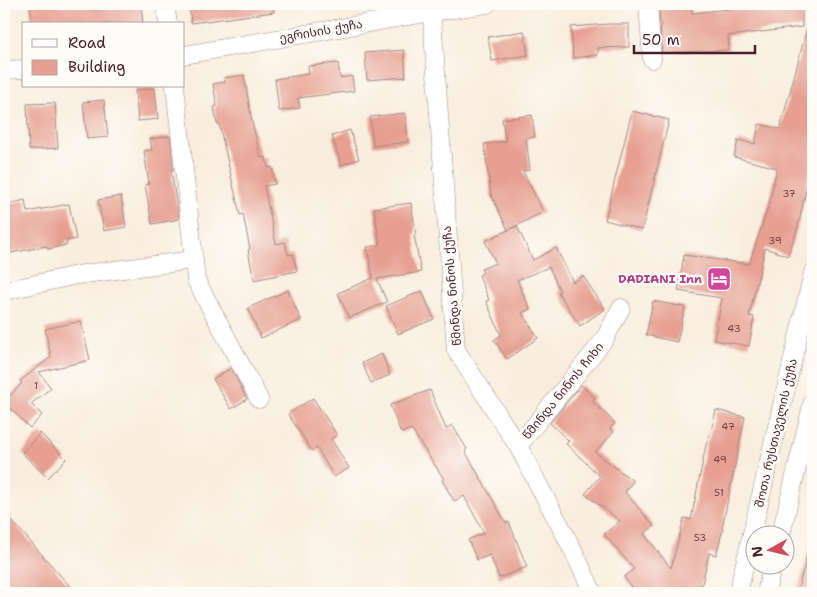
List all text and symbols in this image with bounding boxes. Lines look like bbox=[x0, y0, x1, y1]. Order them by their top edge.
street label: ეგრისის ქუჩა bbox=[278, 16, 364, 46]
legend bbox=[22, 22, 185, 88]
scale bar bbox=[634, 22, 756, 54]
text: 50 m bbox=[642, 30, 680, 50]
text: Road bbox=[68, 33, 106, 53]
text: Building bbox=[68, 57, 125, 77]
house number: 37 bbox=[782, 187, 796, 200]
street label: წმინდა ნინოს ქუჩა bbox=[439, 225, 465, 347]
house number: 39 bbox=[768, 234, 782, 247]
hotel icon: DADIANI Inn bbox=[706, 266, 732, 292]
place label: DADIANI Inn bbox=[618, 271, 702, 287]
house number: 43 bbox=[727, 322, 741, 335]
street label: წმინდა ნინოს ჩიხი bbox=[519, 339, 607, 443]
street label: შოთა რუსთაველის ქუჩა bbox=[751, 357, 801, 509]
house number: 1 bbox=[34, 379, 38, 392]
house number: 47 bbox=[721, 420, 735, 433]
house number: 49 bbox=[713, 453, 727, 466]
house number: 51 bbox=[714, 486, 724, 499]
north arrow bbox=[744, 524, 794, 574]
house number: 53 bbox=[694, 531, 706, 544]
text: N bbox=[747, 545, 767, 559]

